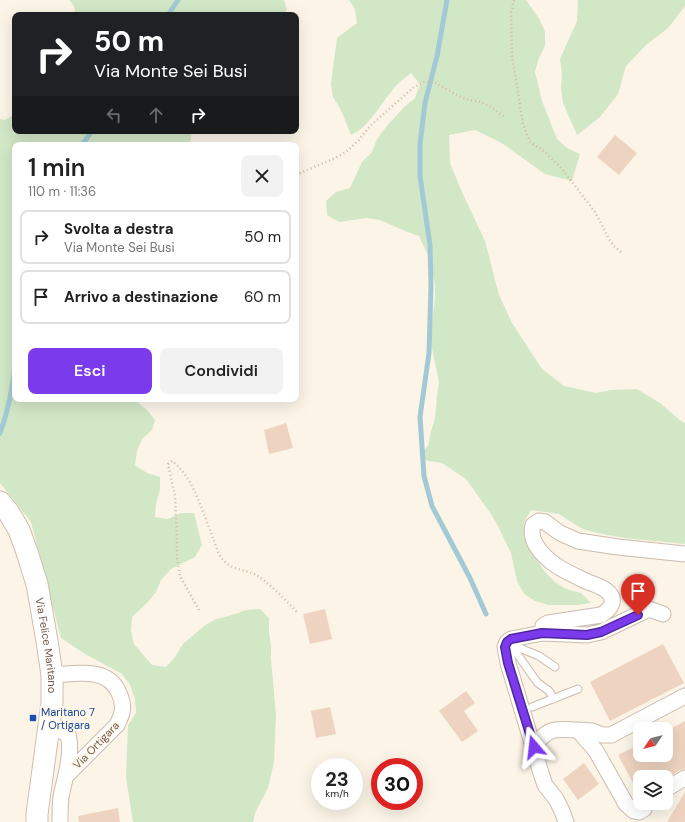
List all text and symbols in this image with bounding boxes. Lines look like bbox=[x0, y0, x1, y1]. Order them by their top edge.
text: 50 m bbox=[94, 23, 164, 60]
icon: right bbox=[28, 28, 80, 80]
text: Via Monte Sei Busi bbox=[94, 59, 247, 83]
icon: left bbox=[103, 104, 125, 126]
icon: ahead bbox=[145, 104, 167, 126]
icon: right bbox=[187, 104, 209, 126]
text: 1 min bbox=[28, 152, 85, 183]
button: close bbox=[241, 155, 283, 197]
text: 110 m · 11:36 bbox=[28, 183, 96, 200]
text: Svolta a destra bbox=[64, 219, 174, 239]
icon: right bbox=[30, 226, 52, 248]
text: 50 m bbox=[244, 227, 281, 247]
text: Via Monte Sei Busi bbox=[64, 239, 175, 256]
icon: arrive bbox=[30, 286, 52, 308]
text: Arrivo a destinazione bbox=[64, 287, 218, 307]
text: 60 m bbox=[244, 287, 281, 307]
button: Esci bbox=[28, 348, 152, 394]
button: Condividi bbox=[160, 348, 283, 394]
pin bbox=[621, 574, 655, 615]
icon: arrive bbox=[627, 580, 649, 602]
street label: Via Felice Maritano bbox=[33, 596, 59, 693]
place label: Maritano 7 / Ortigara bbox=[41, 705, 95, 732]
marker: Maritano 7 / Ortigara bbox=[28, 713, 38, 723]
street label: Via Ortigara bbox=[70, 718, 122, 772]
north arrow bbox=[633, 722, 673, 762]
map controls bbox=[633, 722, 673, 810]
position arrow bbox=[513, 726, 555, 768]
speed limit sign: 30 bbox=[371, 758, 423, 810]
text: 23 bbox=[325, 766, 349, 792]
button: layers bbox=[633, 770, 673, 810]
text: km/h bbox=[325, 787, 349, 800]

